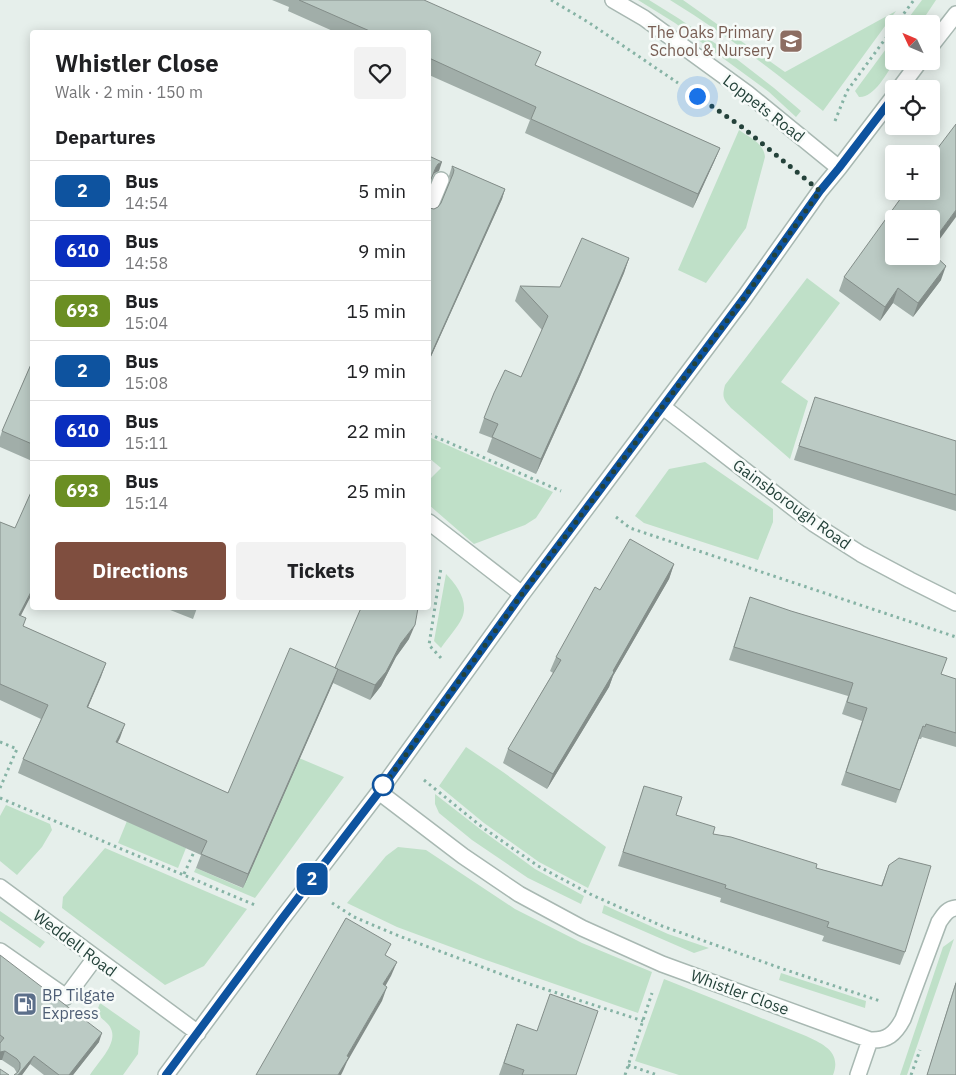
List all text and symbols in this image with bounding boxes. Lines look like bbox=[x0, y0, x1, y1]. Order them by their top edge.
north arrow bbox=[885, 15, 940, 70]
map controls bbox=[885, 15, 940, 265]
place label: The Oaks Primary School & Nursery bbox=[648, 22, 774, 60]
school or university icon: The Oaks Primary School & Nursery bbox=[778, 28, 804, 54]
text: Whistler Close bbox=[55, 47, 219, 79]
button: heart bbox=[354, 47, 406, 99]
street label: Loppets Road bbox=[719, 70, 809, 146]
button: locate bbox=[885, 80, 940, 135]
text: Walk · 2 min · 150 m bbox=[55, 82, 203, 102]
your location bbox=[685, 84, 710, 109]
text: Departures bbox=[55, 125, 155, 149]
button: + bbox=[885, 145, 940, 200]
text: Bus bbox=[125, 169, 159, 193]
text: 2 bbox=[77, 179, 88, 202]
text: 5 min bbox=[358, 179, 406, 203]
text: 14:54 bbox=[125, 193, 168, 213]
button: − bbox=[885, 210, 940, 265]
text: Bus bbox=[125, 229, 159, 253]
text: 610 bbox=[66, 239, 99, 262]
text: 9 min bbox=[358, 239, 406, 263]
text: 14:58 bbox=[125, 253, 168, 273]
text: Bus bbox=[125, 289, 159, 313]
text: 693 bbox=[66, 299, 99, 322]
text: 15 min bbox=[347, 299, 406, 323]
text: 15:04 bbox=[125, 313, 168, 333]
text: Bus bbox=[125, 349, 159, 373]
text: 2 bbox=[77, 359, 88, 382]
text: 19 min bbox=[347, 359, 406, 383]
text: 15:08 bbox=[125, 373, 168, 393]
text: Bus bbox=[125, 409, 159, 433]
text: 610 bbox=[66, 419, 99, 442]
text: 22 min bbox=[347, 419, 406, 443]
text: 15:11 bbox=[125, 433, 168, 453]
street label: Gainsborough Road bbox=[729, 455, 855, 553]
text: Bus bbox=[125, 469, 159, 493]
text: 693 bbox=[66, 479, 99, 502]
text: 25 min bbox=[347, 479, 406, 503]
text: 15:14 bbox=[125, 493, 168, 513]
button: Directions bbox=[55, 542, 226, 600]
button: Tickets bbox=[236, 542, 406, 600]
unlabelled marker bbox=[372, 774, 394, 796]
line badge: 2 bbox=[296, 863, 328, 895]
text: 2 bbox=[307, 867, 317, 890]
street label: Weddell Road bbox=[29, 905, 121, 981]
street label: Whistler Close bbox=[688, 965, 792, 1019]
place label: BP Tilgate Express bbox=[42, 985, 115, 1023]
fuel station icon: BP Tilgate Express bbox=[12, 991, 38, 1017]

